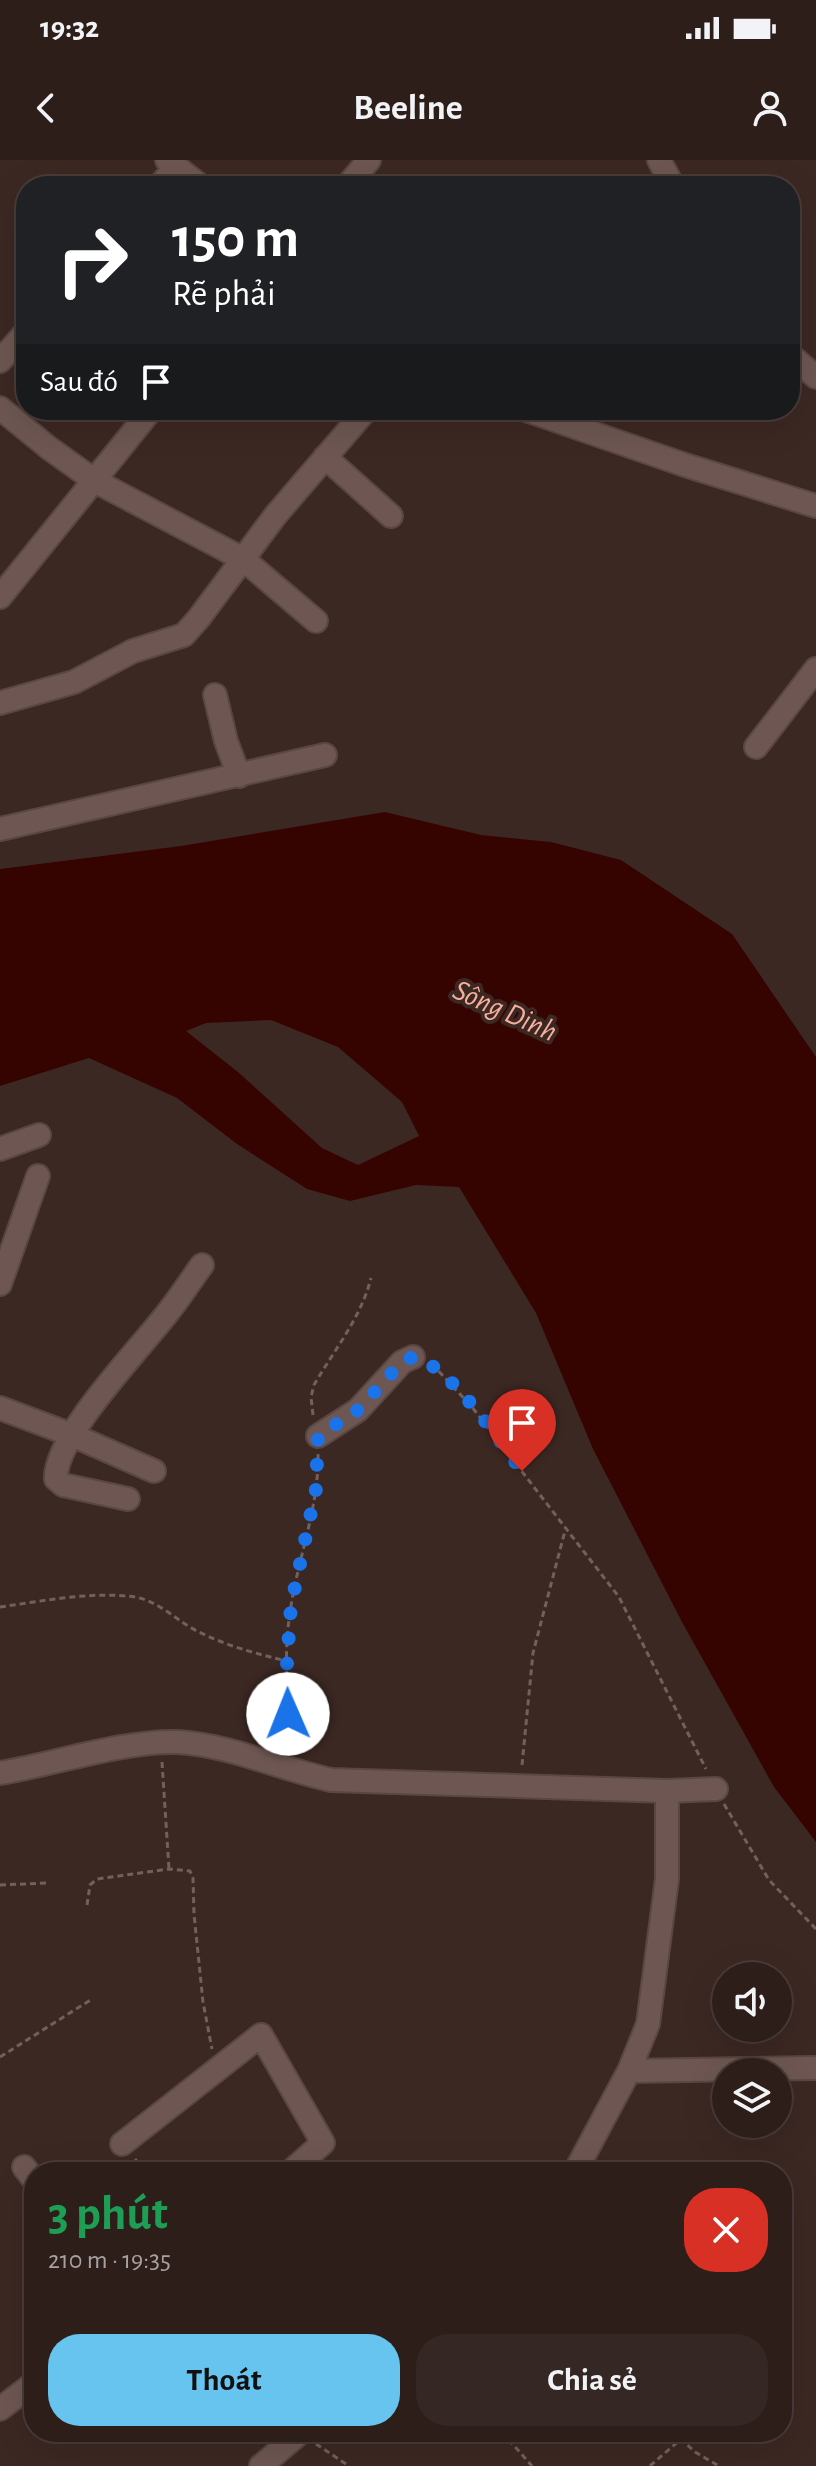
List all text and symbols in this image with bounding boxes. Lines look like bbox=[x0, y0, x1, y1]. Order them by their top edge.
text: 19:32 bbox=[40, 13, 99, 43]
icon: back bbox=[24, 86, 68, 130]
icon: person bbox=[748, 86, 792, 130]
text: Beeline bbox=[353, 90, 463, 126]
icon: right bbox=[40, 208, 144, 312]
text: 150 m bbox=[172, 211, 299, 267]
text: Rẽ phải bbox=[172, 276, 276, 312]
icon: arrive bbox=[134, 360, 178, 404]
text: Sau đó bbox=[40, 367, 118, 397]
water label: Sông Dinh bbox=[449, 975, 561, 1047]
pin bbox=[488, 1389, 556, 1471]
icon: arrive bbox=[500, 1401, 544, 1445]
position arrow bbox=[246, 1672, 330, 1756]
map controls bbox=[712, 1962, 792, 2138]
button: sound bbox=[712, 1962, 792, 2042]
button: layers bbox=[712, 2058, 792, 2138]
button: close bbox=[684, 2188, 768, 2272]
text: 3 phút bbox=[48, 2191, 168, 2239]
text: 210 m · 19:35 bbox=[48, 2247, 171, 2273]
button: Thoát bbox=[48, 2334, 400, 2426]
button: Chia sẻ bbox=[416, 2334, 768, 2426]

